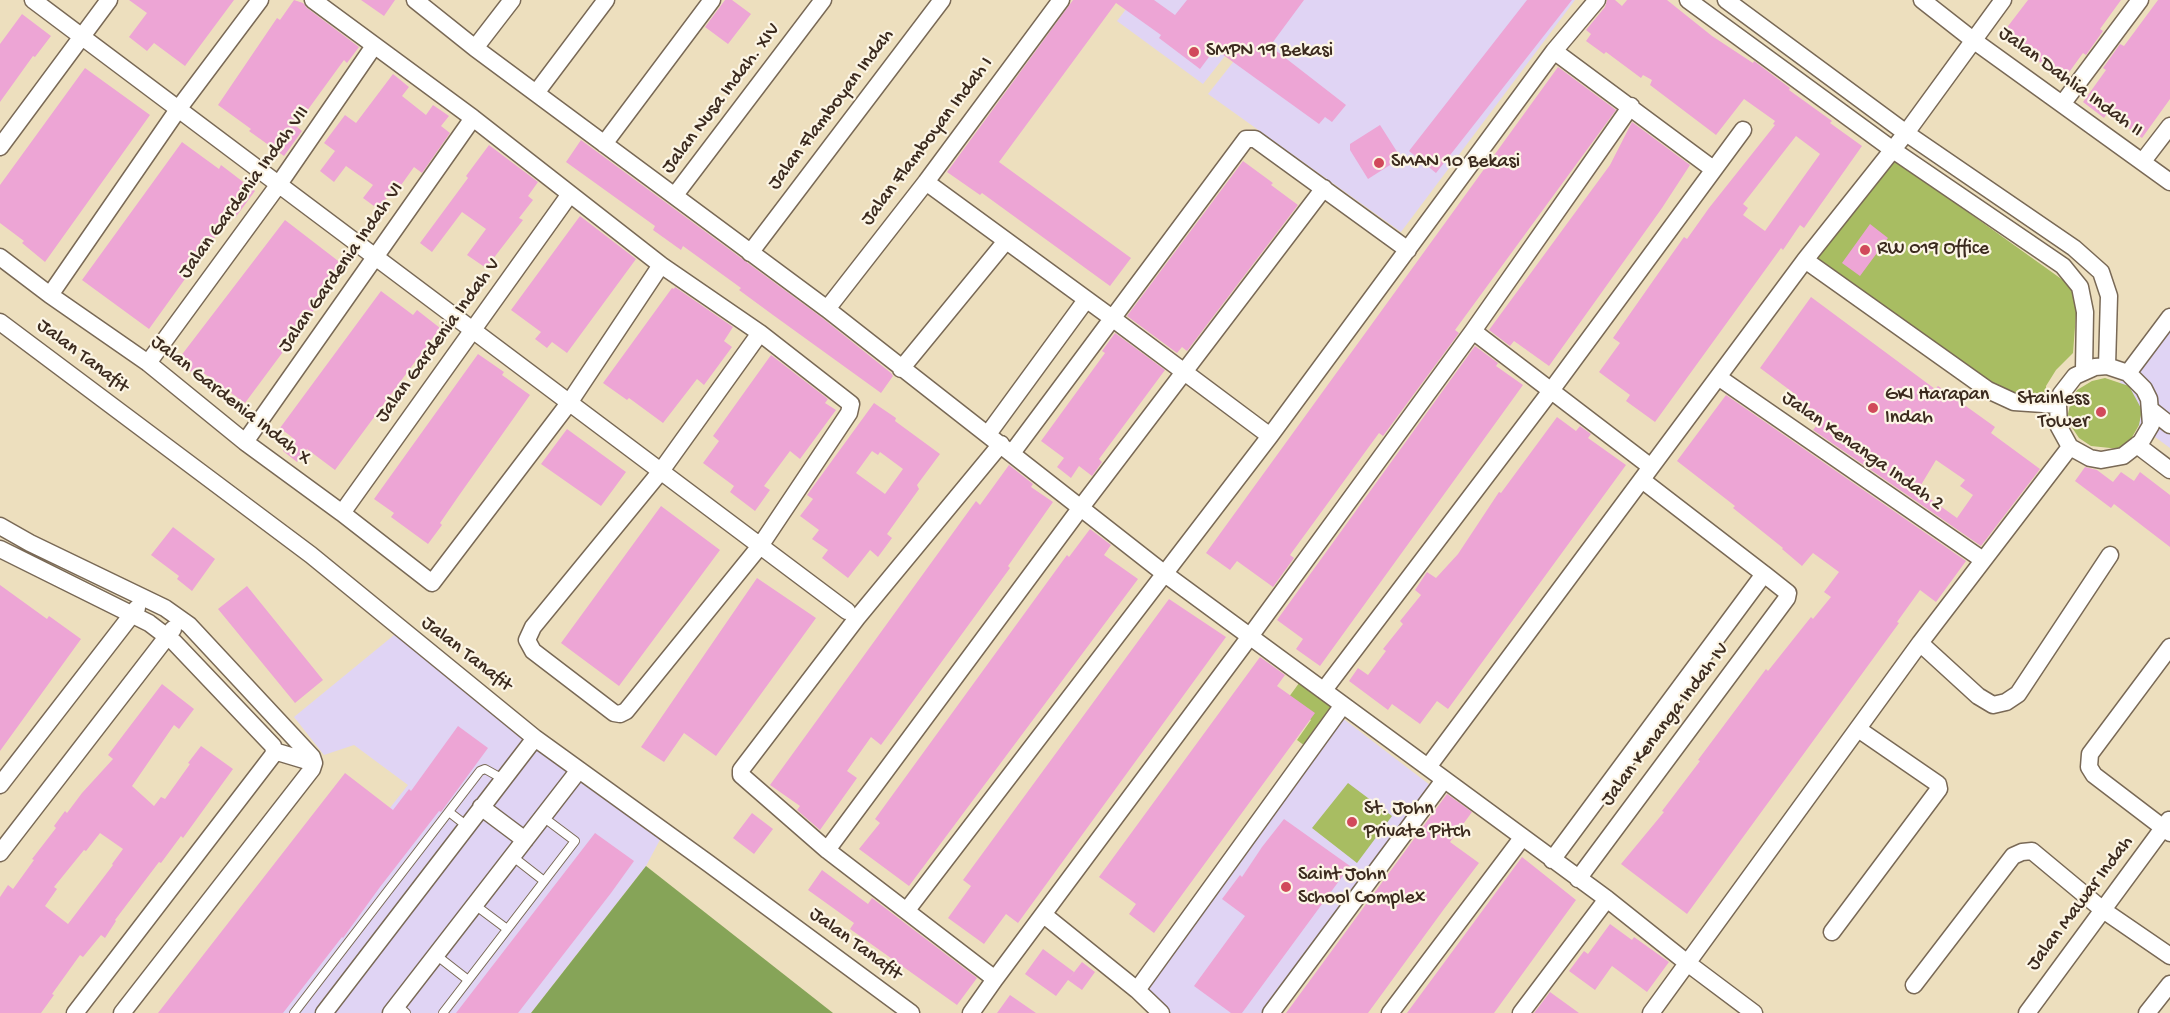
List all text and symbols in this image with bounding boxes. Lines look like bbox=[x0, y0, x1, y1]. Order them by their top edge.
street label: Jalan Nusa Indah. XIV bbox=[658, 19, 786, 179]
street label: Jalan Dahlia Indah II bbox=[1993, 22, 2147, 144]
street label: Jalan Flamboyan Indah bbox=[764, 25, 900, 195]
place label: SMPN 19 Bekasi bbox=[1206, 40, 1333, 64]
marker: SMPN 19 Bekasi bbox=[1187, 45, 1201, 59]
street label: Jalan Flamboyan Indah I bbox=[857, 53, 999, 231]
street label: Jalan Gardenia Indah VII bbox=[174, 102, 316, 284]
place label: SMAN 10 Bekasi bbox=[1391, 151, 1520, 175]
marker: SMAN 10 Bekasi bbox=[1372, 156, 1386, 170]
street label: Jalan Gardenia Indah VI bbox=[274, 178, 410, 358]
place label: RW 019 Office bbox=[1877, 238, 1989, 262]
marker: RW 019 Office bbox=[1858, 243, 1872, 257]
street label: Jalan Gardenia Indah V bbox=[371, 254, 507, 428]
street label: Jalan Tanafit bbox=[31, 314, 133, 400]
street label: Jalan Gardenia Indah X bbox=[145, 331, 315, 471]
place label: GKI Harapan Indah bbox=[1885, 384, 1989, 431]
street label: Jalan Kenanga Indah 2 bbox=[1776, 387, 1948, 517]
place label: Stainless Tower bbox=[2017, 388, 2089, 435]
marker: GKI Harapan Indah bbox=[1866, 401, 1880, 415]
marker: Stainless Tower bbox=[2094, 405, 2108, 419]
street label: Jalan Tanafit bbox=[415, 612, 517, 698]
street label: Jalan Kenanga Indah IV bbox=[1597, 638, 1735, 812]
place label: St. John Private Pitch bbox=[1364, 798, 1471, 845]
marker: St. John Private Pitch bbox=[1345, 815, 1359, 829]
street label: Jalan Mawar Indah bbox=[2022, 832, 2140, 976]
place label: Saint John School Complex bbox=[1298, 864, 1425, 911]
marker: Saint John School Complex bbox=[1279, 880, 1293, 894]
street label: Jalan Tanafit bbox=[804, 903, 906, 987]

